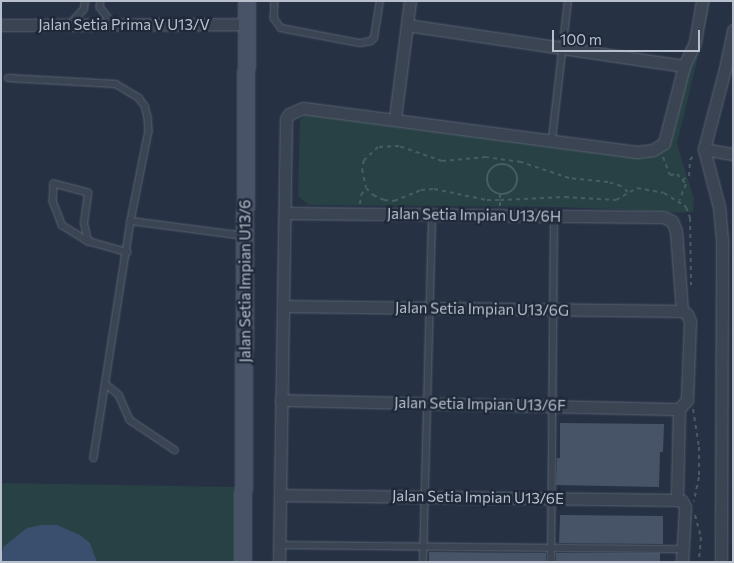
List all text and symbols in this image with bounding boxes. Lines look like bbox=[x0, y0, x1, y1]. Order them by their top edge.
street label: Jalan Setia Prima V U13/V bbox=[38, 16, 210, 34]
scale bar bbox=[554, 20, 702, 52]
text: 100 m bbox=[560, 30, 602, 48]
street label: Jalan Setia Impian U13/6 bbox=[236, 200, 254, 362]
street label: Jalan Setia Impian U13/6H bbox=[387, 204, 561, 226]
street label: Jalan Setia Impian U13/6G bbox=[395, 298, 569, 320]
street label: Jalan Setia Impian U13/6F bbox=[394, 394, 566, 414]
street label: Jalan Setia Impian U13/6E bbox=[392, 487, 564, 507]

